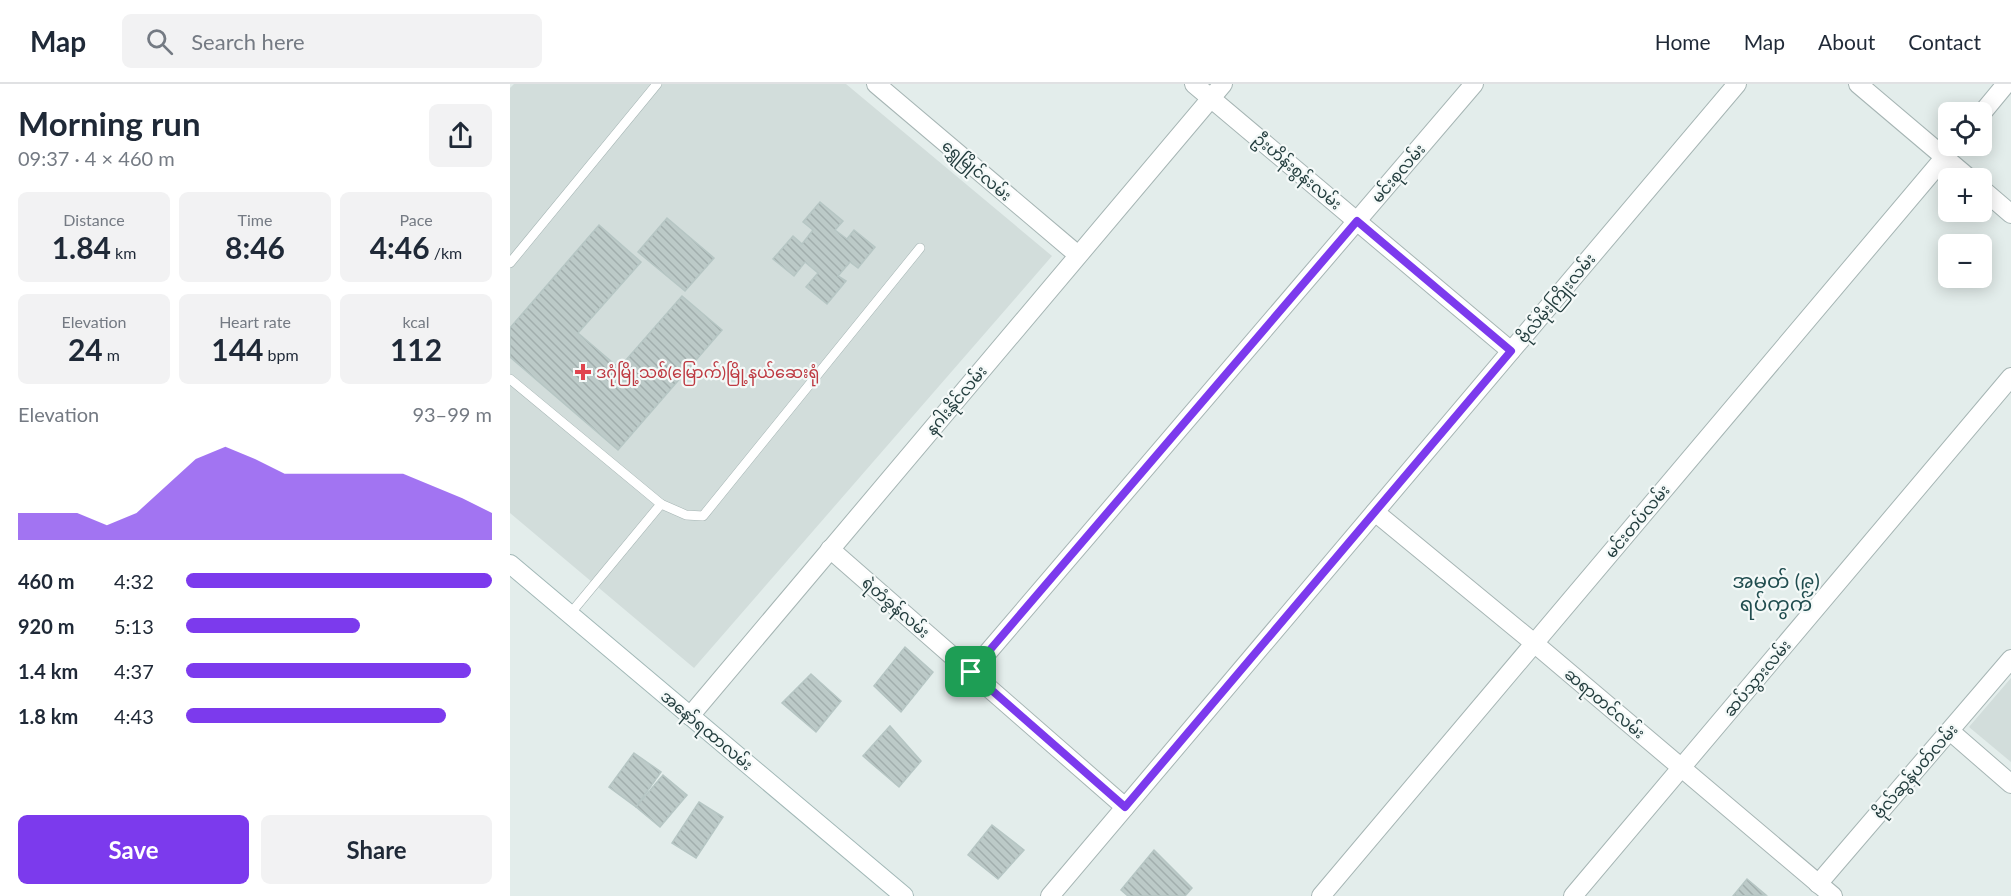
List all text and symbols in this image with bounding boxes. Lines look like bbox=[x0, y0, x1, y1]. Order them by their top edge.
search box bbox=[122, 14, 542, 68]
text: Map bbox=[30, 24, 86, 58]
icon: search bbox=[143, 25, 176, 58]
text: Search here bbox=[191, 28, 305, 55]
text: Home bbox=[1655, 29, 1711, 54]
text: Map bbox=[1744, 29, 1785, 54]
text: About bbox=[1818, 29, 1875, 54]
text: Contact bbox=[1908, 29, 1981, 54]
map controls bbox=[1938, 102, 1992, 288]
button: locate bbox=[1938, 102, 1992, 156]
text: Morning run bbox=[18, 103, 201, 143]
button: share bbox=[429, 104, 492, 167]
street label: ဦးဟိန်းစွန်းလမ်း bbox=[1247, 128, 1347, 217]
street label: ရွှေမြိုင်လမ်း bbox=[936, 134, 1016, 208]
street label: မင်းစုလမ်း bbox=[1366, 139, 1433, 210]
text: 09:37 · 4 × 460 m bbox=[18, 146, 175, 170]
button: + bbox=[1938, 168, 1992, 222]
text: Distance bbox=[63, 210, 125, 229]
text: Time bbox=[238, 210, 272, 229]
text: Pace bbox=[399, 210, 433, 229]
text: 1.84 bbox=[52, 229, 111, 265]
text: 8:46 bbox=[225, 229, 285, 265]
text: 4:46 bbox=[370, 229, 430, 265]
button: − bbox=[1938, 234, 1992, 288]
text: km bbox=[111, 243, 136, 262]
text: /km bbox=[430, 243, 462, 262]
street label: ဗိုလ်မိုးကြိုးလမ်း bbox=[1512, 248, 1603, 350]
text: Elevation bbox=[62, 312, 127, 331]
text: Heart rate bbox=[219, 312, 291, 331]
text: kcal bbox=[402, 312, 430, 331]
text: 24 bbox=[68, 331, 103, 367]
text: 144 bbox=[211, 331, 264, 367]
text: 112 bbox=[390, 331, 442, 367]
text: m bbox=[103, 345, 120, 364]
text: bpm bbox=[264, 345, 299, 364]
place label: ဒဂုံမြို့သစ်(မြောက်)မြို့နယ်ဆေးရုံ bbox=[596, 361, 819, 387]
street label: နဂါးနိုင်လမ်း bbox=[920, 361, 995, 442]
marker: ဒဂုံမြို့သစ်(မြောက်)မြို့နယ်ဆေးရုံ bbox=[574, 363, 592, 381]
text: Elevation bbox=[18, 402, 99, 426]
text: 93–99 m bbox=[412, 402, 492, 426]
street label: မင်းတပ်လမ်း bbox=[1600, 479, 1673, 561]
district label: အမှတ် (၉) ရပ်ကွက် bbox=[1732, 567, 1820, 620]
text: 460 m bbox=[18, 569, 74, 593]
text: 4:32 bbox=[114, 569, 154, 593]
street label: ရဲတံခွန်လမ်း bbox=[855, 571, 935, 645]
text: 920 m bbox=[18, 614, 74, 638]
text: 5:13 bbox=[114, 614, 154, 638]
street label: ဆပ်သွားလမ်း bbox=[1718, 635, 1798, 723]
pin bbox=[945, 646, 996, 697]
icon: arrive bbox=[954, 655, 987, 688]
text: 1.4 km bbox=[18, 659, 78, 683]
text: 4:37 bbox=[114, 659, 154, 683]
street label: ဆရာတင်လမ်း bbox=[1558, 663, 1650, 746]
street label: အနော်ရထာလမ်း bbox=[654, 685, 758, 777]
text: 1.8 km bbox=[18, 704, 78, 728]
text: 4:43 bbox=[114, 704, 154, 728]
street label: ဗိုလ်ဆွန်ပတ်လမ်း bbox=[1868, 719, 1965, 826]
button: Save bbox=[18, 815, 249, 884]
button: Share bbox=[261, 815, 492, 884]

